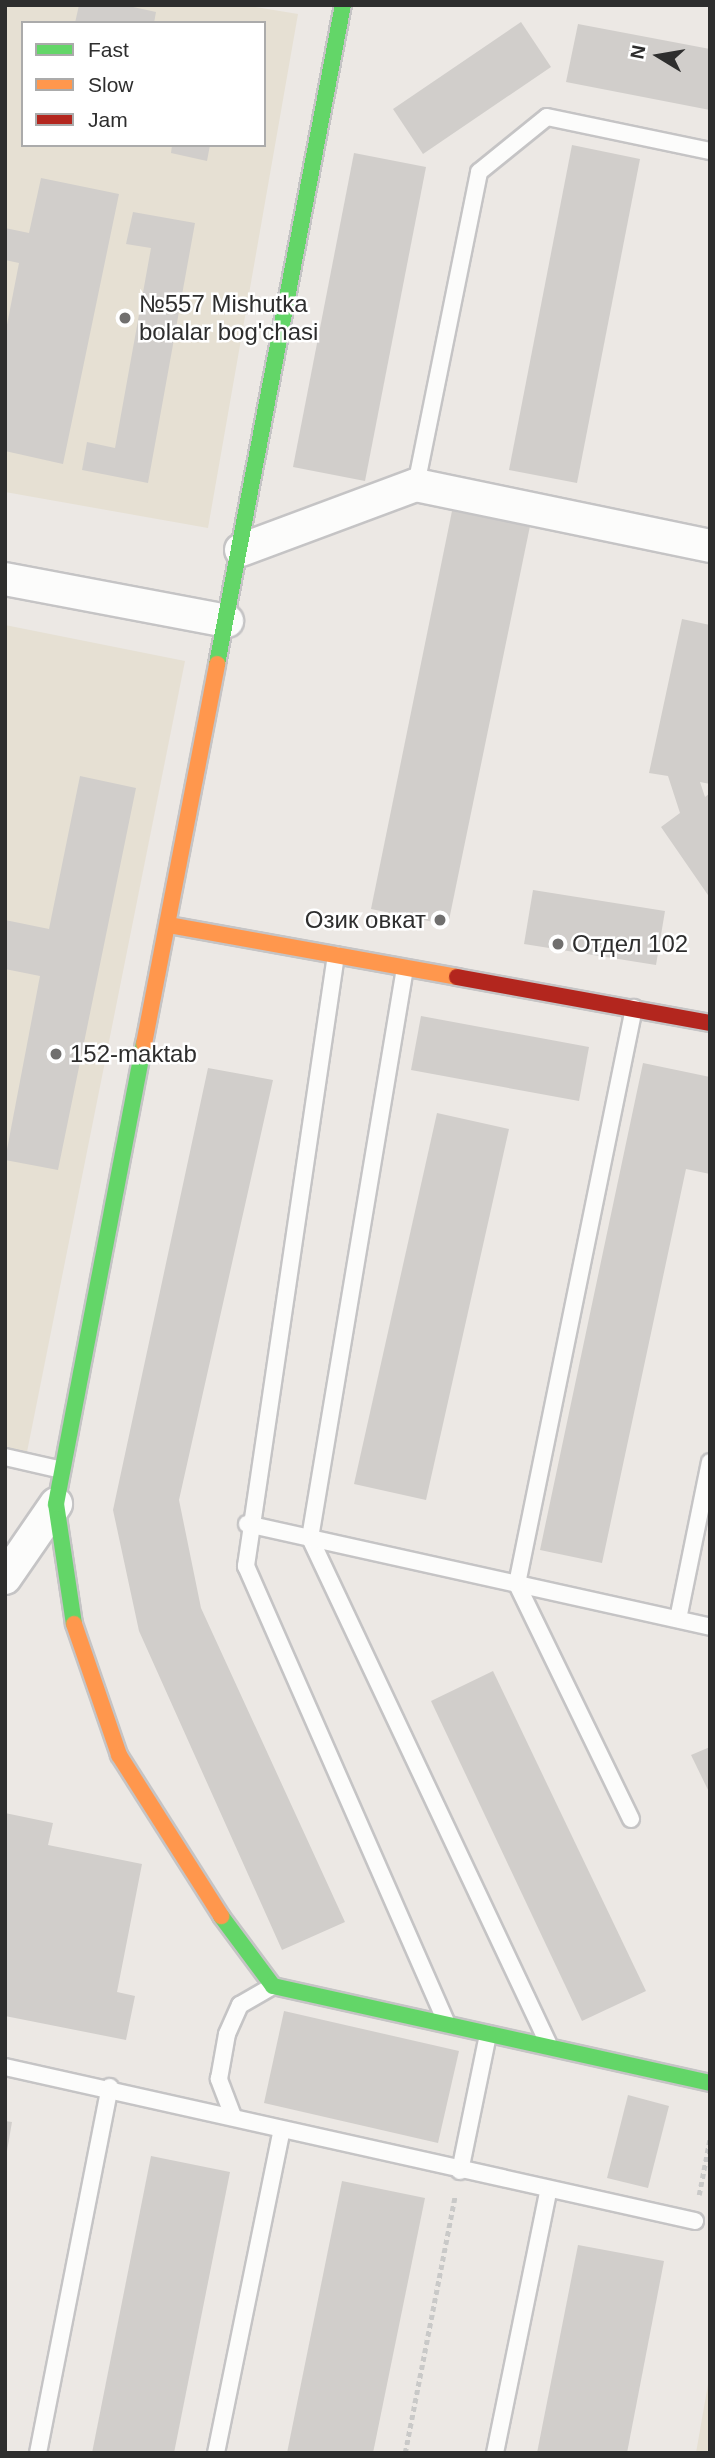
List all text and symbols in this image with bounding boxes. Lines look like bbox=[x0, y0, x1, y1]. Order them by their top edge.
legend bbox=[21, 21, 266, 147]
north arrow bbox=[624, 21, 694, 91]
text: Fast bbox=[88, 38, 129, 61]
text: N bbox=[626, 43, 650, 61]
text: Slow bbox=[88, 73, 134, 96]
text: Jam bbox=[88, 108, 128, 131]
place label: №557 Mishutka bolalar bog'chasi bbox=[139, 290, 318, 346]
marker: №557 Mishutka bolalar bog'chasi bbox=[117, 310, 133, 326]
place label: Озик овкат bbox=[305, 906, 426, 934]
marker: Озик овкат bbox=[432, 912, 448, 928]
place label: Отдел 102 bbox=[572, 930, 688, 958]
marker: Отдел 102 bbox=[550, 936, 566, 952]
place label: 152-maktab bbox=[70, 1040, 197, 1068]
marker: 152-maktab bbox=[48, 1046, 64, 1062]

